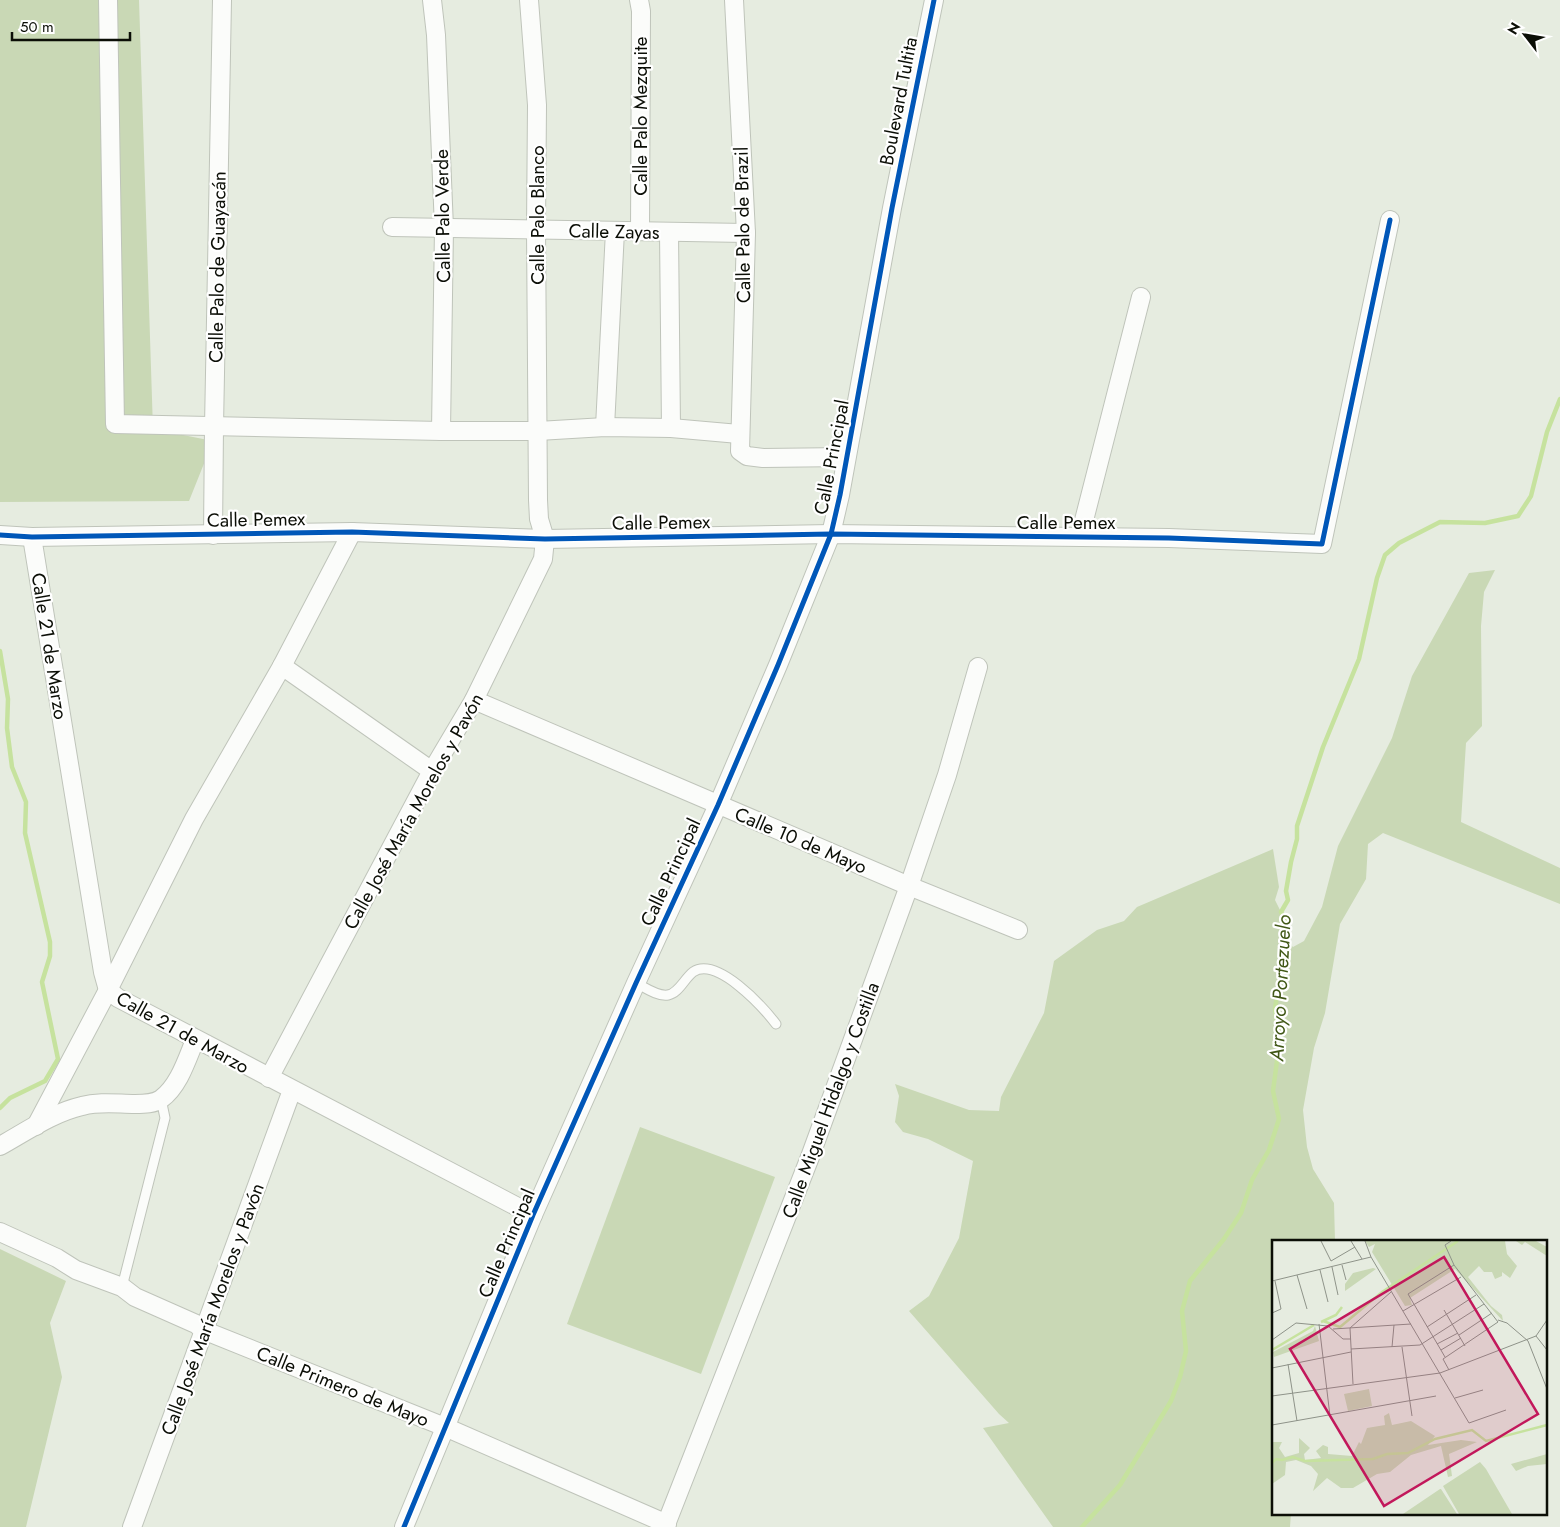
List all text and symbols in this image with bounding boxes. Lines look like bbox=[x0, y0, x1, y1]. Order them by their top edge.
scale bar bbox=[12, 10, 130, 42]
north arrow bbox=[1500, 10, 1550, 60]
text: 50 m bbox=[20, 16, 54, 38]
text: N bbox=[1502, 18, 1525, 38]
street label: Boulevard Tultita bbox=[873, 35, 924, 168]
street label: Calle Palo Mezquite bbox=[627, 36, 654, 196]
street label: Calle Palo Blanco bbox=[524, 145, 551, 285]
street label: Calle Palo de Brazil bbox=[728, 147, 757, 303]
street label: Calle Palo Verde bbox=[428, 149, 457, 283]
street label: Calle Palo de Guayacán bbox=[202, 171, 233, 363]
street label: Calle Zayas bbox=[568, 217, 660, 246]
street label: Calle Principal bbox=[807, 397, 856, 517]
street label: Calle Pemex bbox=[207, 505, 305, 534]
street label: Calle Pemex bbox=[612, 508, 710, 537]
street label: Calle Pemex bbox=[1017, 509, 1115, 536]
street label: Calle 21 de Marzo bbox=[25, 571, 74, 721]
street label: Calle José María Morelos y Pavón bbox=[337, 688, 490, 934]
street label: Calle 10 de Mayo bbox=[731, 800, 871, 880]
street label: Calle Principal bbox=[634, 814, 707, 931]
water label: Arroyo Portezuelo bbox=[1262, 914, 1299, 1063]
street label: Calle Miguel Hidalgo y Costilla bbox=[775, 978, 886, 1222]
street label: Calle 21 de Marzo bbox=[111, 985, 254, 1080]
street label: Calle José María Morelos y Pavón bbox=[154, 1179, 271, 1439]
street label: Calle Principal bbox=[471, 1184, 542, 1302]
inset map bbox=[1272, 1240, 1548, 1514]
street label: Calle Primero de Mayo bbox=[252, 1339, 433, 1433]

